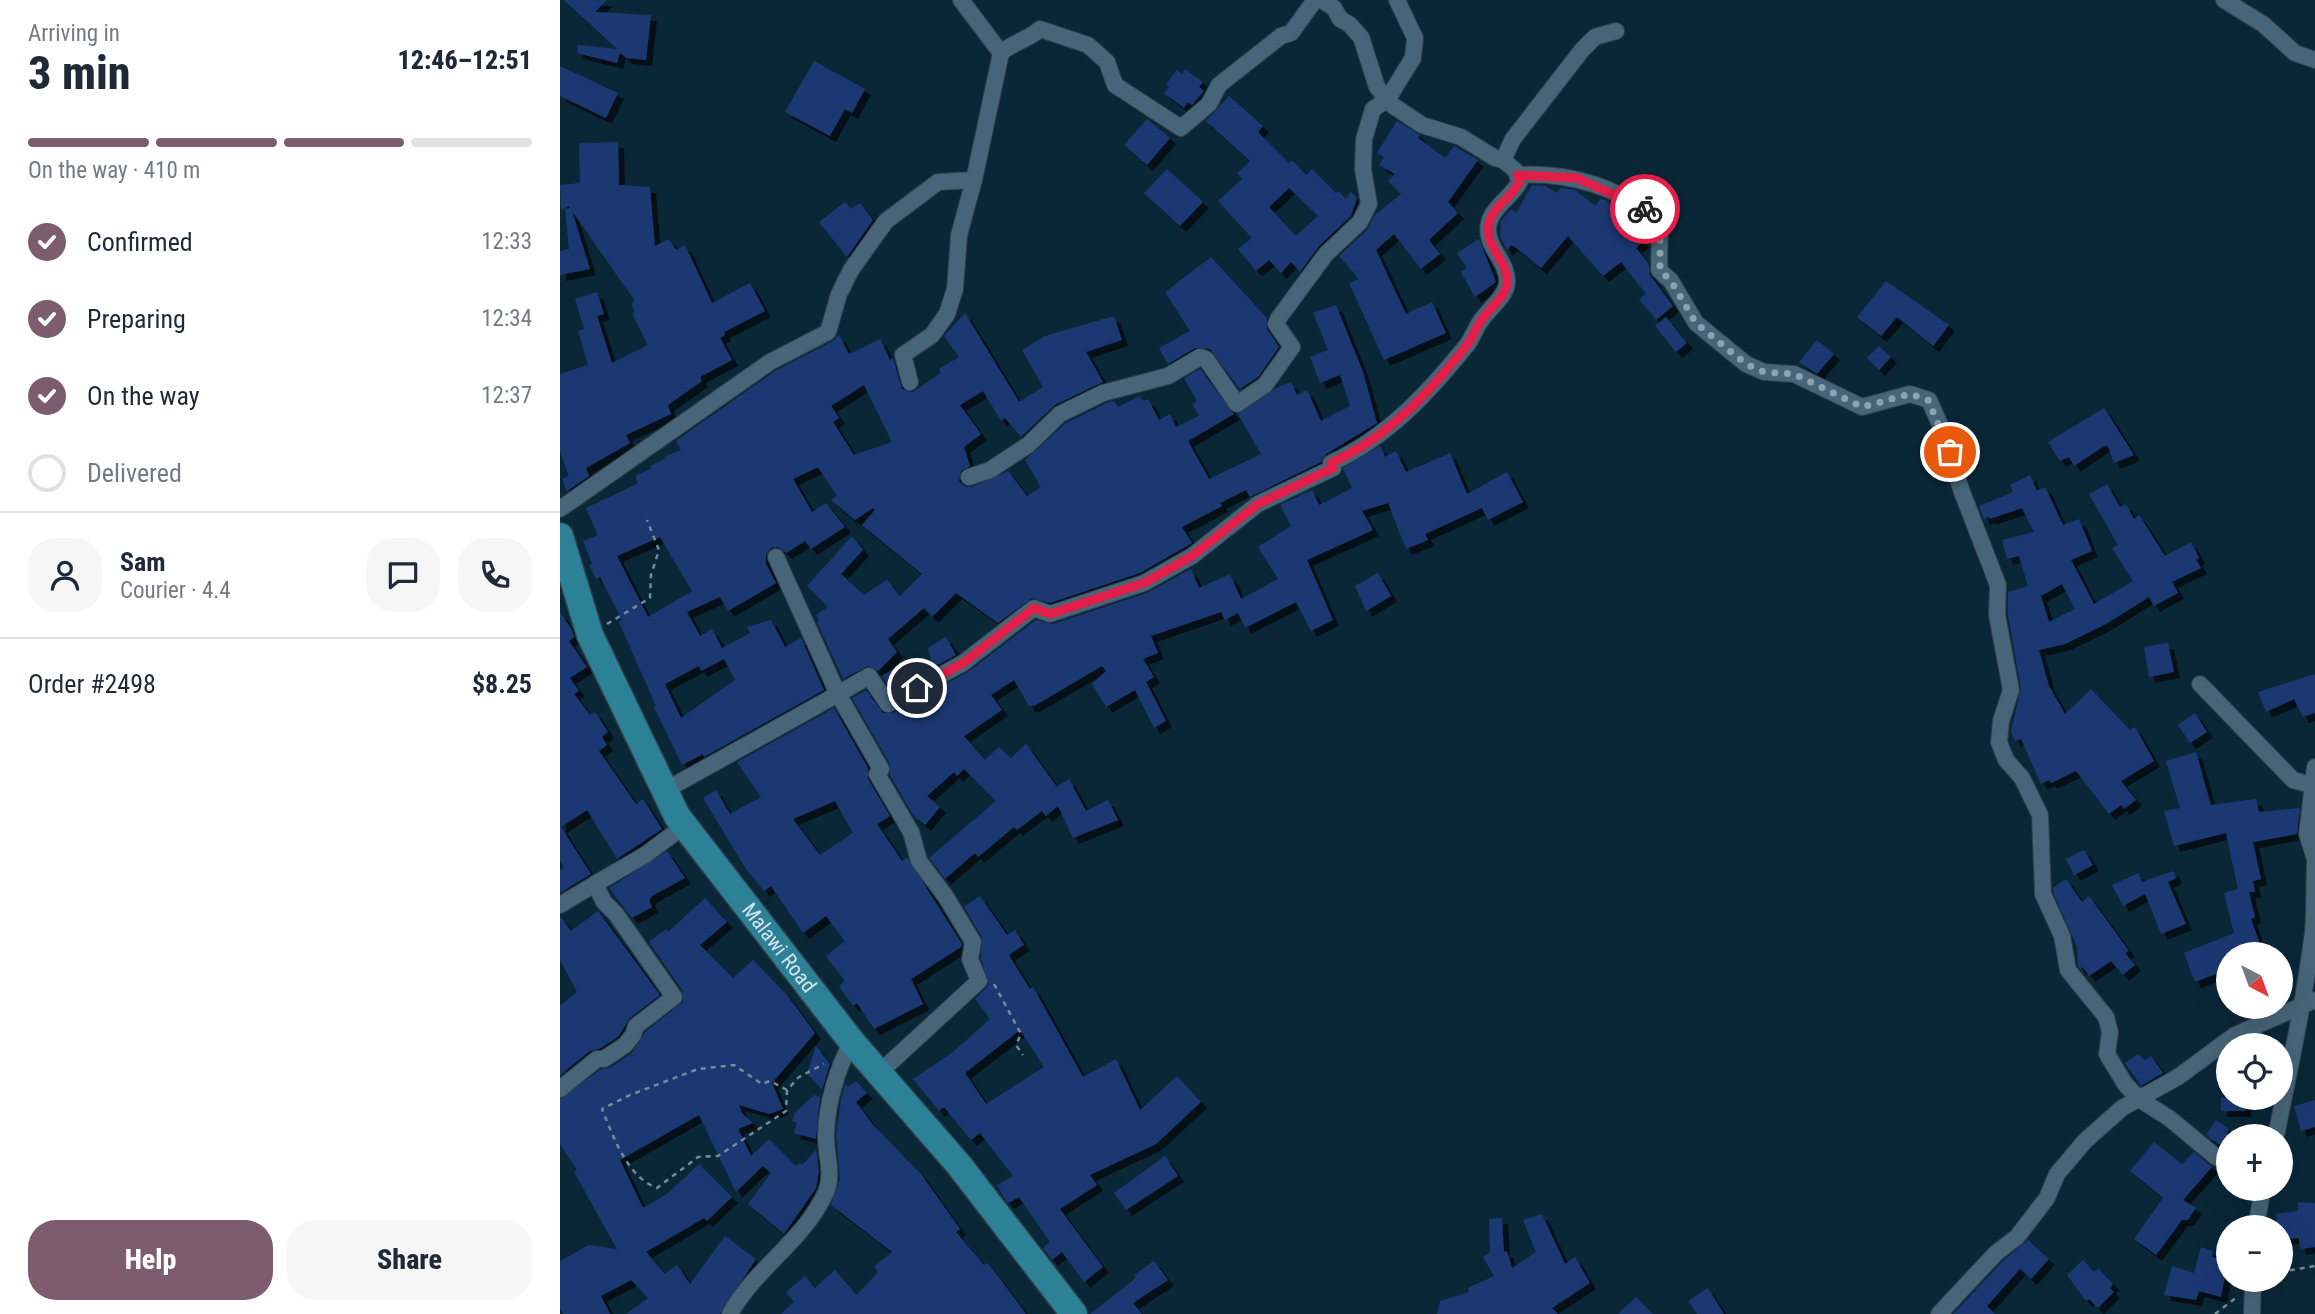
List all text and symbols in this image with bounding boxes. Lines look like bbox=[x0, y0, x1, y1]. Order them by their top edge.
text: Arriving in bbox=[28, 20, 120, 47]
text: 12:46–12:51 bbox=[398, 45, 532, 75]
text: 3 min bbox=[28, 46, 131, 100]
text: On the way · 410 m bbox=[28, 157, 200, 184]
courier bbox=[1610, 174, 1680, 244]
icon: bike bbox=[1626, 190, 1664, 228]
icon: check bbox=[28, 223, 66, 261]
text: Confirmed bbox=[87, 227, 193, 257]
text: 12:33 bbox=[481, 228, 532, 255]
icon: check bbox=[28, 300, 66, 338]
text: Preparing bbox=[87, 304, 186, 334]
text: 12:34 bbox=[481, 305, 532, 332]
icon: check bbox=[28, 377, 66, 415]
text: On the way bbox=[87, 381, 200, 411]
text: 12:37 bbox=[481, 382, 532, 409]
pin bbox=[1920, 422, 1980, 482]
icon: bag bbox=[1931, 433, 1969, 471]
text: Delivered bbox=[87, 458, 182, 488]
button: person bbox=[28, 538, 102, 612]
button: chat bbox=[366, 538, 440, 612]
button: phone bbox=[458, 538, 532, 612]
text: Sam bbox=[120, 547, 166, 577]
text: Courier · 4.4 bbox=[120, 577, 231, 604]
pin bbox=[887, 658, 947, 718]
text: Order #2498 bbox=[28, 669, 156, 699]
text: $8.25 bbox=[472, 669, 532, 699]
icon: home bbox=[898, 669, 936, 707]
street label: Malawi Road bbox=[737, 898, 821, 997]
north arrow bbox=[2216, 942, 2292, 1018]
map controls bbox=[2216, 942, 2293, 1292]
button: locate bbox=[2216, 1033, 2293, 1110]
button: + bbox=[2216, 1124, 2293, 1201]
button: − bbox=[2216, 1215, 2293, 1292]
button: Help bbox=[28, 1220, 273, 1300]
button: Share bbox=[287, 1220, 532, 1300]

